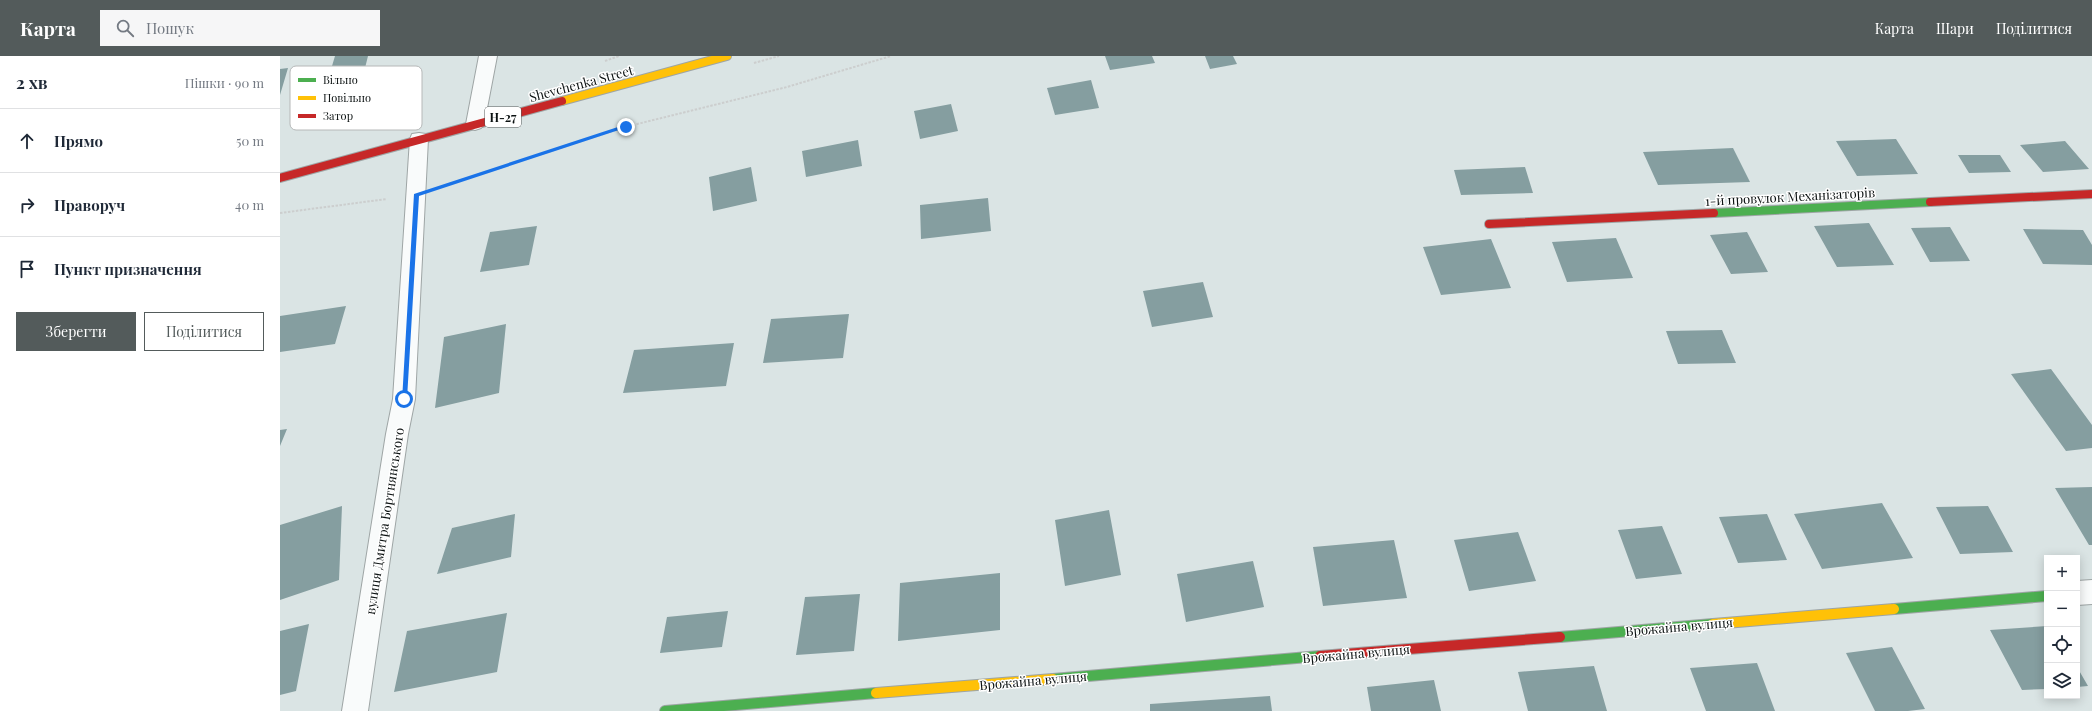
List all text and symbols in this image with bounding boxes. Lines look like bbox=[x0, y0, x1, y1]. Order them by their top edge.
search box bbox=[100, 10, 380, 46]
text: Карта bbox=[20, 15, 76, 41]
icon: search bbox=[114, 17, 136, 39]
text: Пошук bbox=[146, 18, 194, 38]
text: Карта bbox=[1875, 19, 1914, 38]
text: Шари bbox=[1936, 19, 1974, 38]
text: Поділитися bbox=[1996, 19, 2072, 38]
street label: Shevchenka Street bbox=[527, 61, 635, 105]
legend bbox=[290, 66, 422, 130]
text: 2 хв bbox=[16, 71, 48, 93]
text: Вільно bbox=[323, 72, 358, 87]
text: Пішки · 90 m bbox=[185, 74, 264, 91]
text: Повільно bbox=[323, 90, 371, 105]
road number: Н-27 bbox=[485, 107, 521, 127]
text: Затор bbox=[323, 108, 353, 123]
route end bbox=[617, 118, 635, 136]
icon: ahead bbox=[16, 130, 38, 152]
text: Прямо bbox=[54, 131, 103, 151]
text: 50 m bbox=[236, 132, 264, 149]
street label: 1-й провулок Механізаторів bbox=[1705, 183, 1875, 209]
icon: right bbox=[16, 194, 38, 216]
text: Праворуч bbox=[54, 195, 125, 215]
text: 40 m bbox=[235, 196, 264, 213]
icon: arrive bbox=[16, 258, 38, 280]
text: Пункт призначення bbox=[54, 259, 202, 279]
button: Зберегти bbox=[16, 312, 136, 351]
button: Поділитися bbox=[144, 312, 264, 351]
route start bbox=[395, 390, 413, 408]
street label: вулиця Дмитра Бортнянського bbox=[361, 426, 407, 616]
map controls bbox=[2044, 555, 2080, 699]
button: + bbox=[2044, 555, 2080, 591]
button: − bbox=[2044, 591, 2080, 627]
street label: Врожайна вулиця bbox=[1624, 613, 1734, 639]
button: locate bbox=[2044, 627, 2080, 663]
street label: Врожайна вулиця bbox=[1301, 640, 1411, 666]
button: layers bbox=[2044, 663, 2080, 699]
street label: Врожайна вулиця bbox=[978, 667, 1088, 693]

